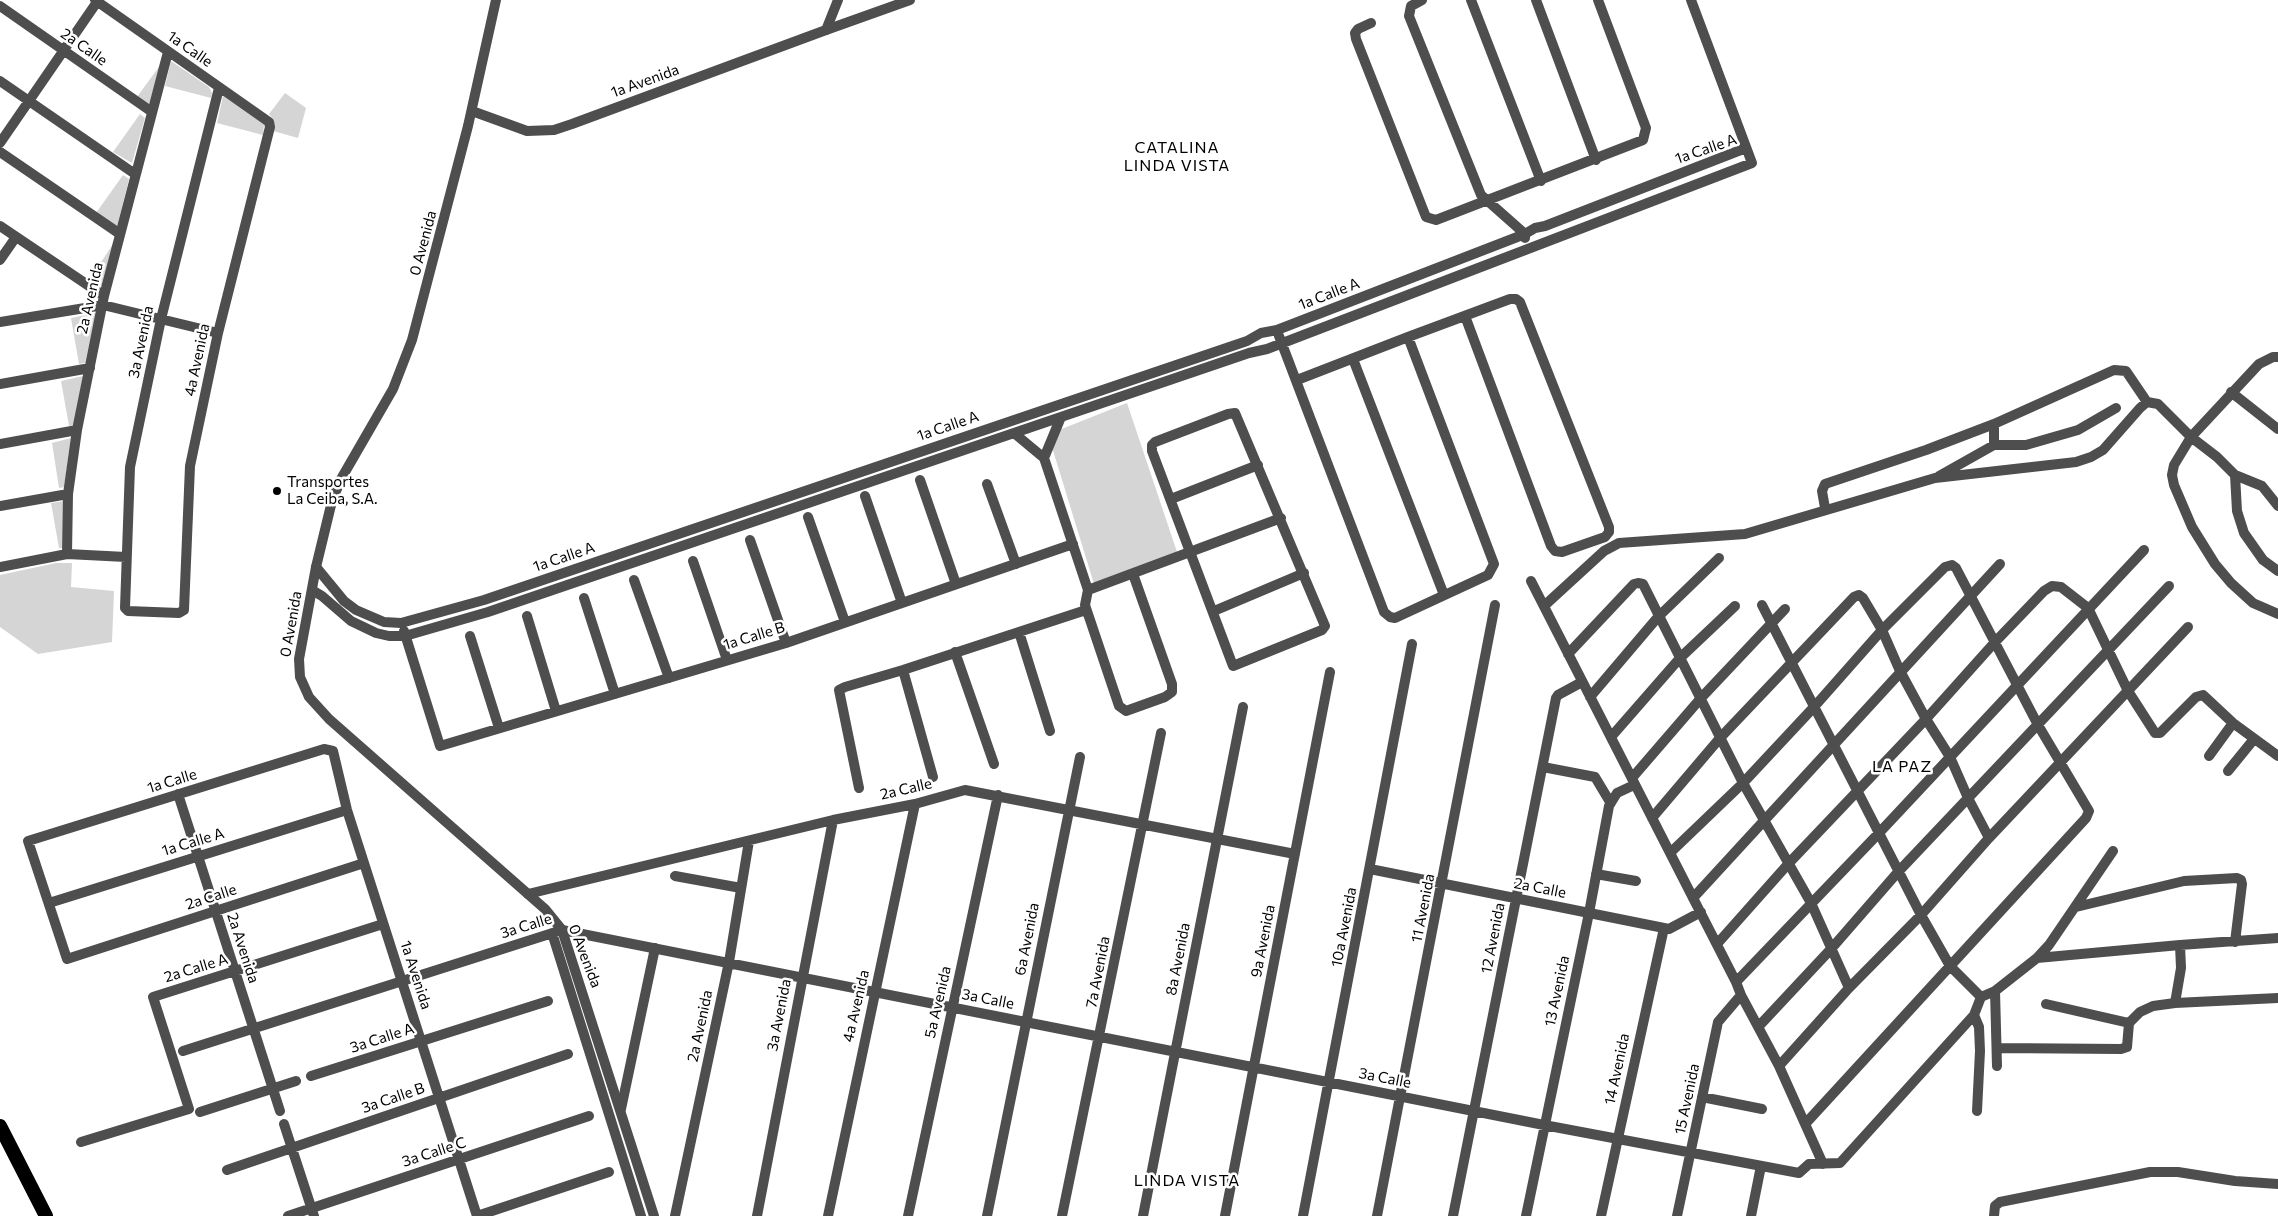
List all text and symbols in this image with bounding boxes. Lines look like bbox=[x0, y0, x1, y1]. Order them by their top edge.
street label: 2a Calle bbox=[57, 25, 111, 69]
street label: 1a Calle bbox=[164, 27, 216, 71]
street label: 1a Avenida bbox=[608, 60, 682, 102]
street label: 1a Calle A bbox=[1673, 130, 1739, 168]
district label: CATALINA LINDA VISTA bbox=[1122, 138, 1232, 176]
street label: 0 Avenida bbox=[406, 208, 440, 278]
street label: 2a Avenida bbox=[73, 260, 107, 336]
street label: 1a Calle A bbox=[1296, 274, 1362, 314]
street label: 3a Avenida bbox=[125, 304, 157, 380]
street label: 4a Avenida bbox=[181, 322, 213, 398]
street label: 1a Calle A bbox=[915, 407, 981, 445]
place label: Transportes La Ceiba, S.A. bbox=[287, 473, 378, 508]
marker: Transportes La Ceiba, S.A. bbox=[271, 485, 283, 497]
street label: 1a Calle A bbox=[531, 538, 597, 576]
street label: 0 Avenida bbox=[276, 590, 306, 658]
street label: 1a Calle B bbox=[721, 618, 787, 654]
district label: LA PAZ bbox=[1871, 757, 1933, 777]
street label: 1a Calle bbox=[145, 765, 199, 797]
street label: 2a Calle bbox=[878, 774, 934, 804]
street label: 1a Calle A bbox=[160, 824, 226, 860]
street label: 11 Avenida bbox=[1408, 872, 1438, 944]
street label: 2a Calle bbox=[1512, 874, 1568, 902]
street label: 2a Calle bbox=[183, 880, 239, 914]
street label: 10a Avenida bbox=[1327, 886, 1361, 968]
street label: 6a Avenida bbox=[1011, 901, 1043, 977]
street label: 12 Avenida bbox=[1477, 901, 1509, 975]
street label: 9a Avenida bbox=[1247, 903, 1279, 979]
street label: 2a Avenida bbox=[223, 910, 263, 986]
street label: 3a Calle bbox=[498, 910, 554, 942]
street label: 8a Avenida bbox=[1162, 921, 1194, 997]
street label: 0 Avenida bbox=[565, 922, 605, 990]
street label: 7a Avenida bbox=[1082, 935, 1114, 1009]
street label: 1a Avenida bbox=[396, 938, 436, 1012]
street label: 2a Calle A bbox=[162, 950, 230, 986]
street label: 13 Avenida bbox=[1541, 954, 1573, 1028]
street label: 5a Avenida bbox=[921, 964, 955, 1040]
street label: 4a Avenida bbox=[839, 968, 873, 1044]
street label: 3a Avenida bbox=[763, 977, 795, 1053]
street label: 3a Calle bbox=[960, 985, 1016, 1013]
street label: 2a Avenida bbox=[684, 988, 716, 1064]
street label: 3a Calle A bbox=[348, 1019, 416, 1057]
street label: 14 Avenida bbox=[1601, 1032, 1633, 1106]
street label: 15 Avenida bbox=[1671, 1062, 1703, 1136]
street label: 3a Calle bbox=[1357, 1064, 1413, 1092]
street label: 3a Calle B bbox=[359, 1079, 427, 1117]
street label: 3a Calle C bbox=[400, 1133, 468, 1171]
district label: LINDA VISTA bbox=[1132, 1171, 1242, 1191]

